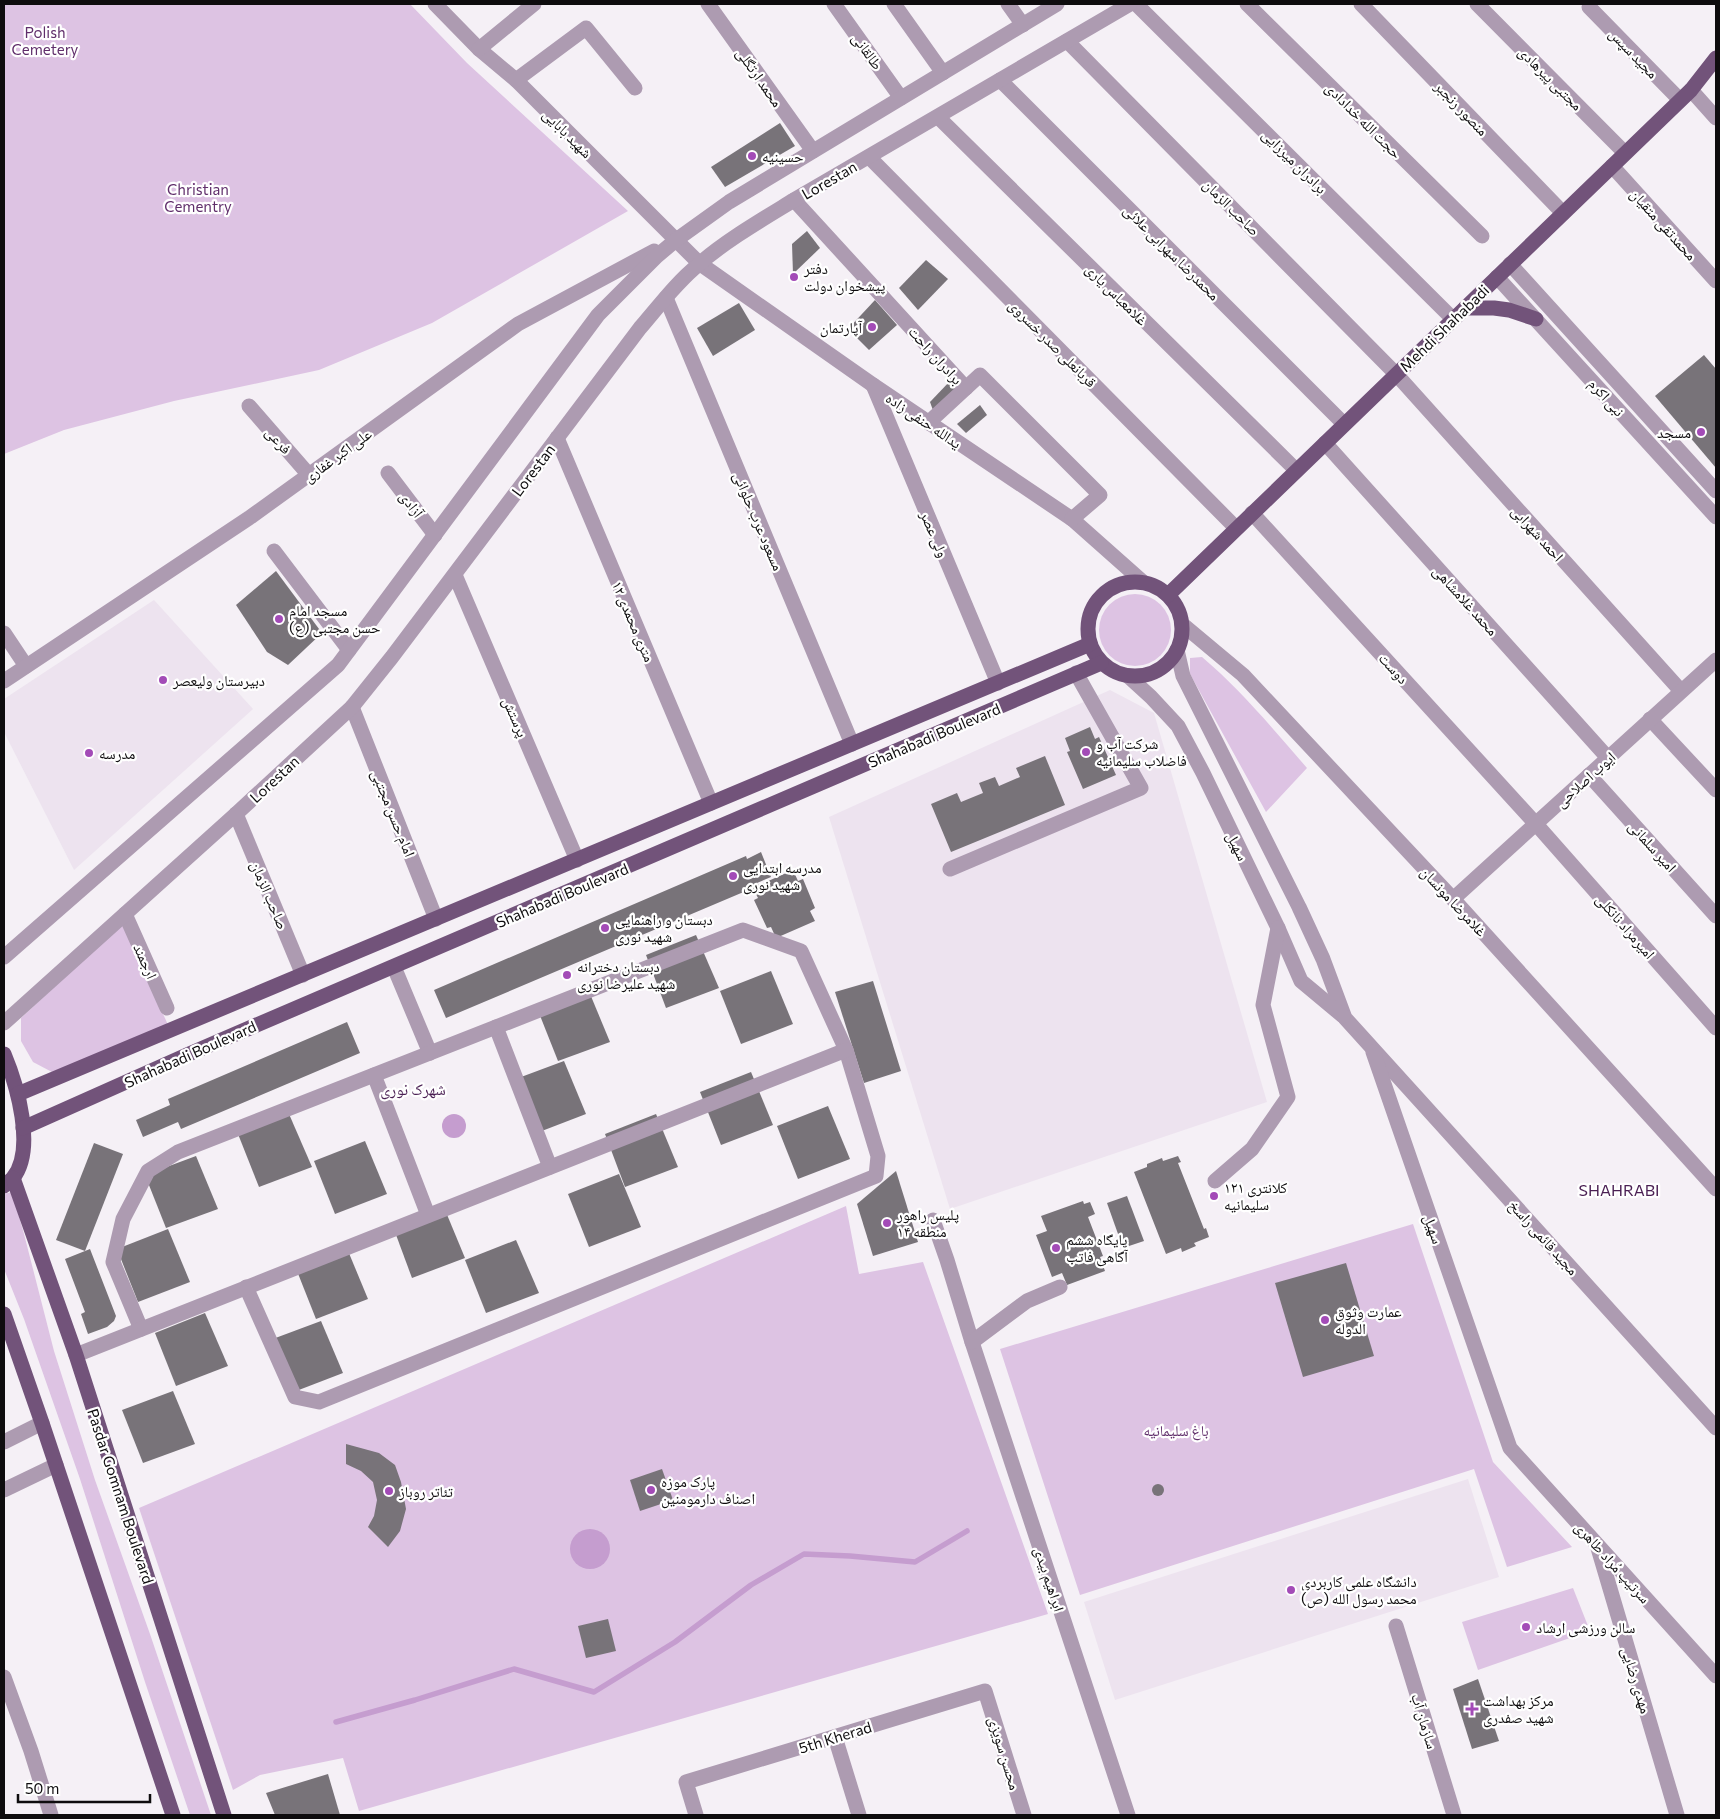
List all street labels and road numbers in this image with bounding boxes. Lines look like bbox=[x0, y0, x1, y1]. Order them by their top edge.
street label: مجید سپس bbox=[1604, 24, 1662, 83]
street label: طالقانی bbox=[847, 29, 887, 74]
street label: مجتبی پیرهادی bbox=[1514, 42, 1587, 115]
street label: محمد ارتگلی bbox=[731, 44, 787, 111]
street label: منصور رنجبر bbox=[1430, 76, 1493, 140]
street label: حجت الله خدادادی bbox=[1321, 78, 1406, 164]
street label: شهید بابایی bbox=[538, 105, 596, 163]
street label: برادران میرزایی bbox=[1257, 125, 1331, 199]
street label: Lorestan bbox=[798, 157, 860, 203]
street label: صاحب الزمان bbox=[1199, 175, 1264, 240]
street label: محمدتقی متقیان bbox=[1626, 184, 1701, 265]
street label: محمدرضا سهرابی علائی bbox=[1119, 200, 1224, 305]
street label: غلامعباس یاری bbox=[1081, 259, 1152, 330]
street label: Mehdi Shahabadi bbox=[1396, 281, 1492, 375]
street label: قربانعلی صدر خسروی bbox=[1004, 295, 1101, 392]
street label: برادران راحت bbox=[904, 322, 967, 389]
street label: نبی اکرم bbox=[1584, 374, 1629, 421]
street label: یدالله حنفی زاده bbox=[882, 388, 965, 454]
street label: فرعی bbox=[261, 423, 296, 459]
street label: علی اکبر غفاری bbox=[299, 424, 376, 487]
street label: Lorestan bbox=[508, 440, 558, 500]
street label: مسعود عرب حلوائی bbox=[728, 469, 788, 574]
street label: آزادی bbox=[395, 487, 428, 523]
street label: احمد شهرابی bbox=[1507, 501, 1568, 566]
street label: ولی عصر bbox=[915, 507, 953, 561]
street label: محمد غلامشاهی bbox=[1428, 561, 1502, 640]
street label: ۱۲ متری محمدی bbox=[607, 578, 659, 665]
street label: دوست bbox=[1375, 649, 1413, 688]
street label: پرستش bbox=[498, 694, 532, 741]
street label: Shahabadi Boulevard bbox=[865, 699, 1003, 771]
street label: ایوب اصلاحی bbox=[1551, 747, 1620, 812]
street label: Lorestan bbox=[246, 752, 302, 806]
street label: امام حسن مجتبی bbox=[366, 767, 420, 860]
street label: امیر سلمانی bbox=[1624, 817, 1681, 877]
street label: سهیل bbox=[1222, 829, 1253, 864]
street label: صاحب الزمان bbox=[246, 858, 292, 933]
street label: Shahabadi Boulevard bbox=[493, 859, 631, 931]
street label: غلامرضا مونسان bbox=[1416, 862, 1491, 941]
street label: امیرمراد نانکلی bbox=[1591, 890, 1659, 964]
street label: ارجمند bbox=[129, 941, 162, 982]
street label: Shahabadi Boulevard bbox=[121, 1017, 259, 1091]
street label: مجید قائمی راسخ bbox=[1504, 1196, 1583, 1280]
street label: سهیل bbox=[1419, 1212, 1447, 1247]
street label: Pasdar Gomnam Boulevard bbox=[84, 1406, 158, 1586]
street label: سرتیپ مُراد طاهری bbox=[1570, 1517, 1654, 1608]
street label: ابراهیم بیدی bbox=[1029, 1544, 1069, 1614]
street label: مهدی رضایی bbox=[1616, 1645, 1656, 1716]
street label: سازمان آب bbox=[1406, 1691, 1442, 1752]
street label: محسن سویزی bbox=[983, 1714, 1025, 1793]
street label: 5th Kherad bbox=[796, 1717, 874, 1757]

